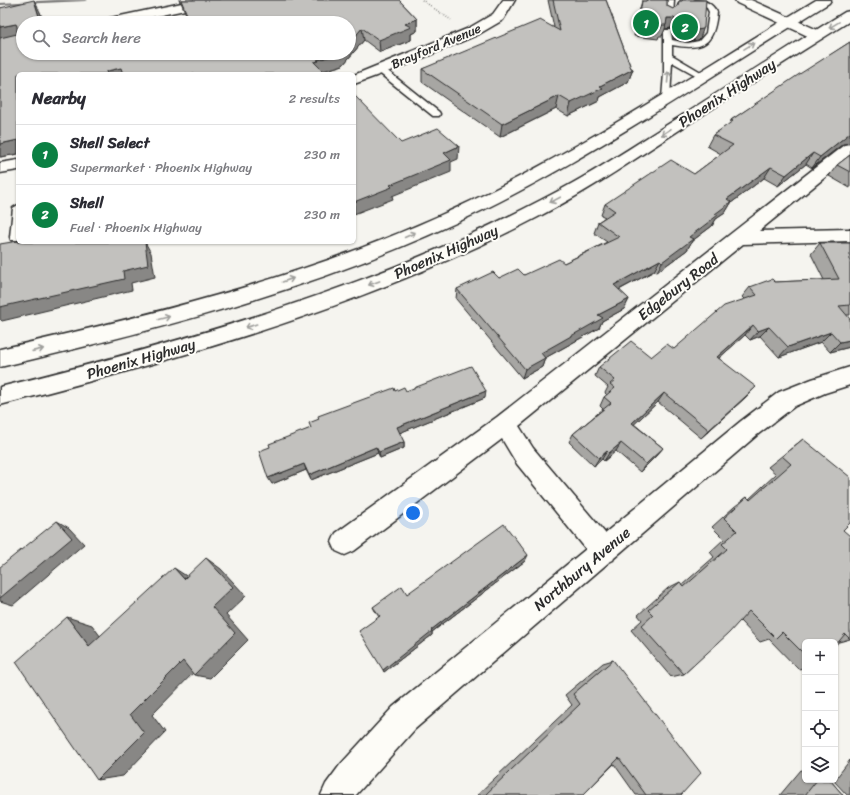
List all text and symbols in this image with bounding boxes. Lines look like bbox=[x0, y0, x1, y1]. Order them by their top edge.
pin: 1 bbox=[633, 8, 659, 38]
pin: 2 bbox=[672, 12, 698, 42]
search box bbox=[16, 16, 356, 60]
street label: Brayford Avenue bbox=[387, 17, 485, 75]
one-way arrow bbox=[828, 21, 839, 30]
text: Search here bbox=[62, 25, 141, 51]
icon: search bbox=[30, 27, 52, 49]
one-way arrow bbox=[743, 42, 755, 50]
street label: Phoenix Highway bbox=[673, 51, 781, 134]
one-way arrow bbox=[664, 71, 671, 84]
text: Nearby bbox=[32, 83, 86, 113]
text: 2 results bbox=[289, 87, 340, 110]
one-way arrow bbox=[661, 128, 672, 136]
text: Shell Select bbox=[70, 130, 150, 156]
text: 1 bbox=[42, 143, 48, 166]
text: 230 m bbox=[304, 143, 340, 166]
text: Supermarket · Phoenix Highway bbox=[70, 156, 252, 179]
text: Shell bbox=[70, 190, 104, 216]
one-way arrow bbox=[550, 196, 562, 204]
text: 2 bbox=[41, 203, 49, 226]
text: 230 m bbox=[304, 203, 340, 226]
text: Fuel · Phoenix Highway bbox=[70, 216, 202, 239]
street label: Phoenix Highway bbox=[390, 217, 503, 287]
one-way arrow bbox=[404, 231, 416, 238]
street label: Edgebury Road bbox=[632, 246, 725, 327]
one-way arrow bbox=[282, 276, 294, 284]
one-way arrow bbox=[368, 280, 380, 288]
one-way arrow bbox=[157, 313, 170, 321]
one-way arrow bbox=[246, 323, 258, 331]
street label: Phoenix Highway bbox=[84, 331, 199, 387]
one-way arrow bbox=[31, 345, 44, 353]
your location bbox=[403, 503, 423, 523]
street label: Northbury Avenue bbox=[528, 520, 637, 618]
map controls bbox=[802, 639, 838, 783]
button: + bbox=[802, 639, 838, 675]
button: − bbox=[802, 675, 838, 711]
button: locate bbox=[802, 711, 838, 747]
button: layers bbox=[802, 747, 838, 783]

